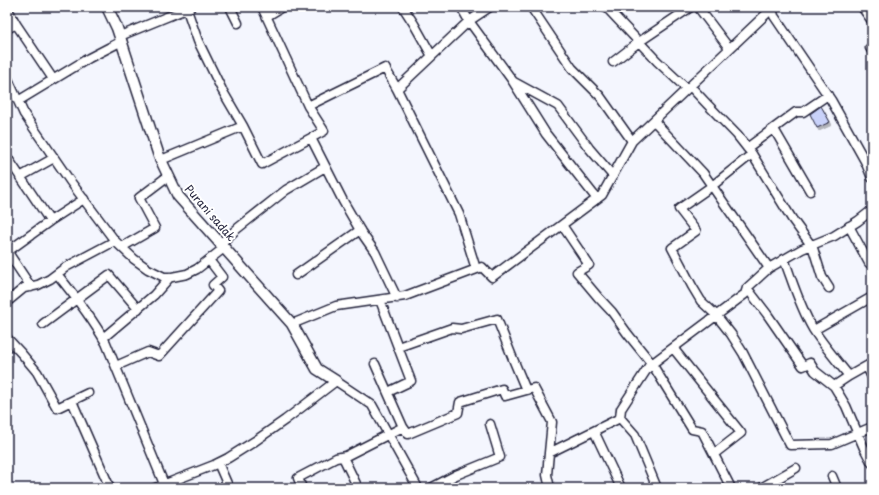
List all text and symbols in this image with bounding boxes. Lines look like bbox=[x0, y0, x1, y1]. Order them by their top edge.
street label: Purani sadak bbox=[181, 181, 240, 245]

